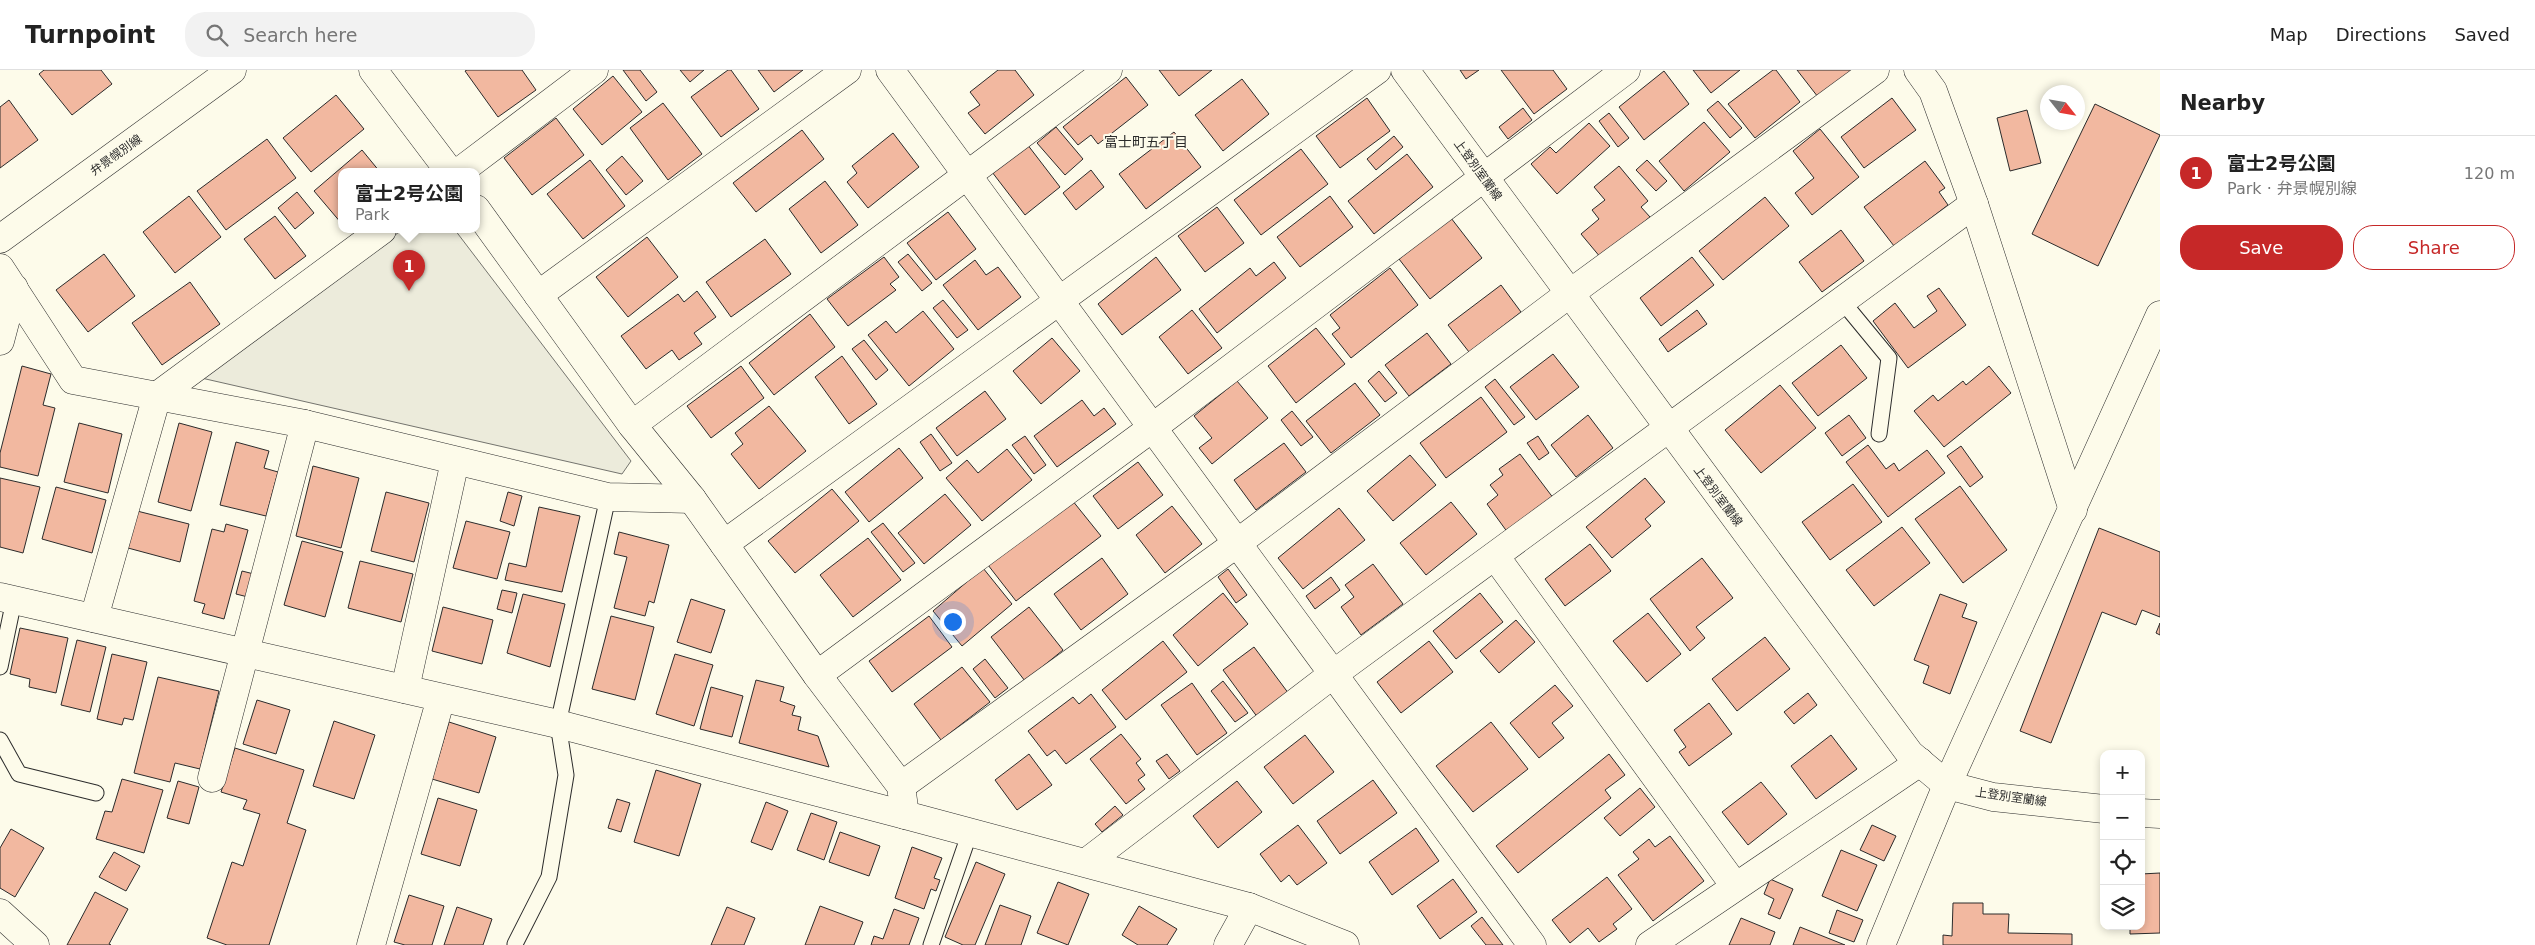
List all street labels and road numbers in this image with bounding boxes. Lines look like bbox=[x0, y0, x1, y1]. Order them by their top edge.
street label: 弁景幌別線 bbox=[88, 132, 144, 178]
street label: 上登別室蘭線 bbox=[1451, 137, 1505, 203]
street label: 上登別室蘭線 bbox=[1691, 463, 1745, 529]
street label: 上登別室蘭線 bbox=[1974, 785, 2048, 809]

